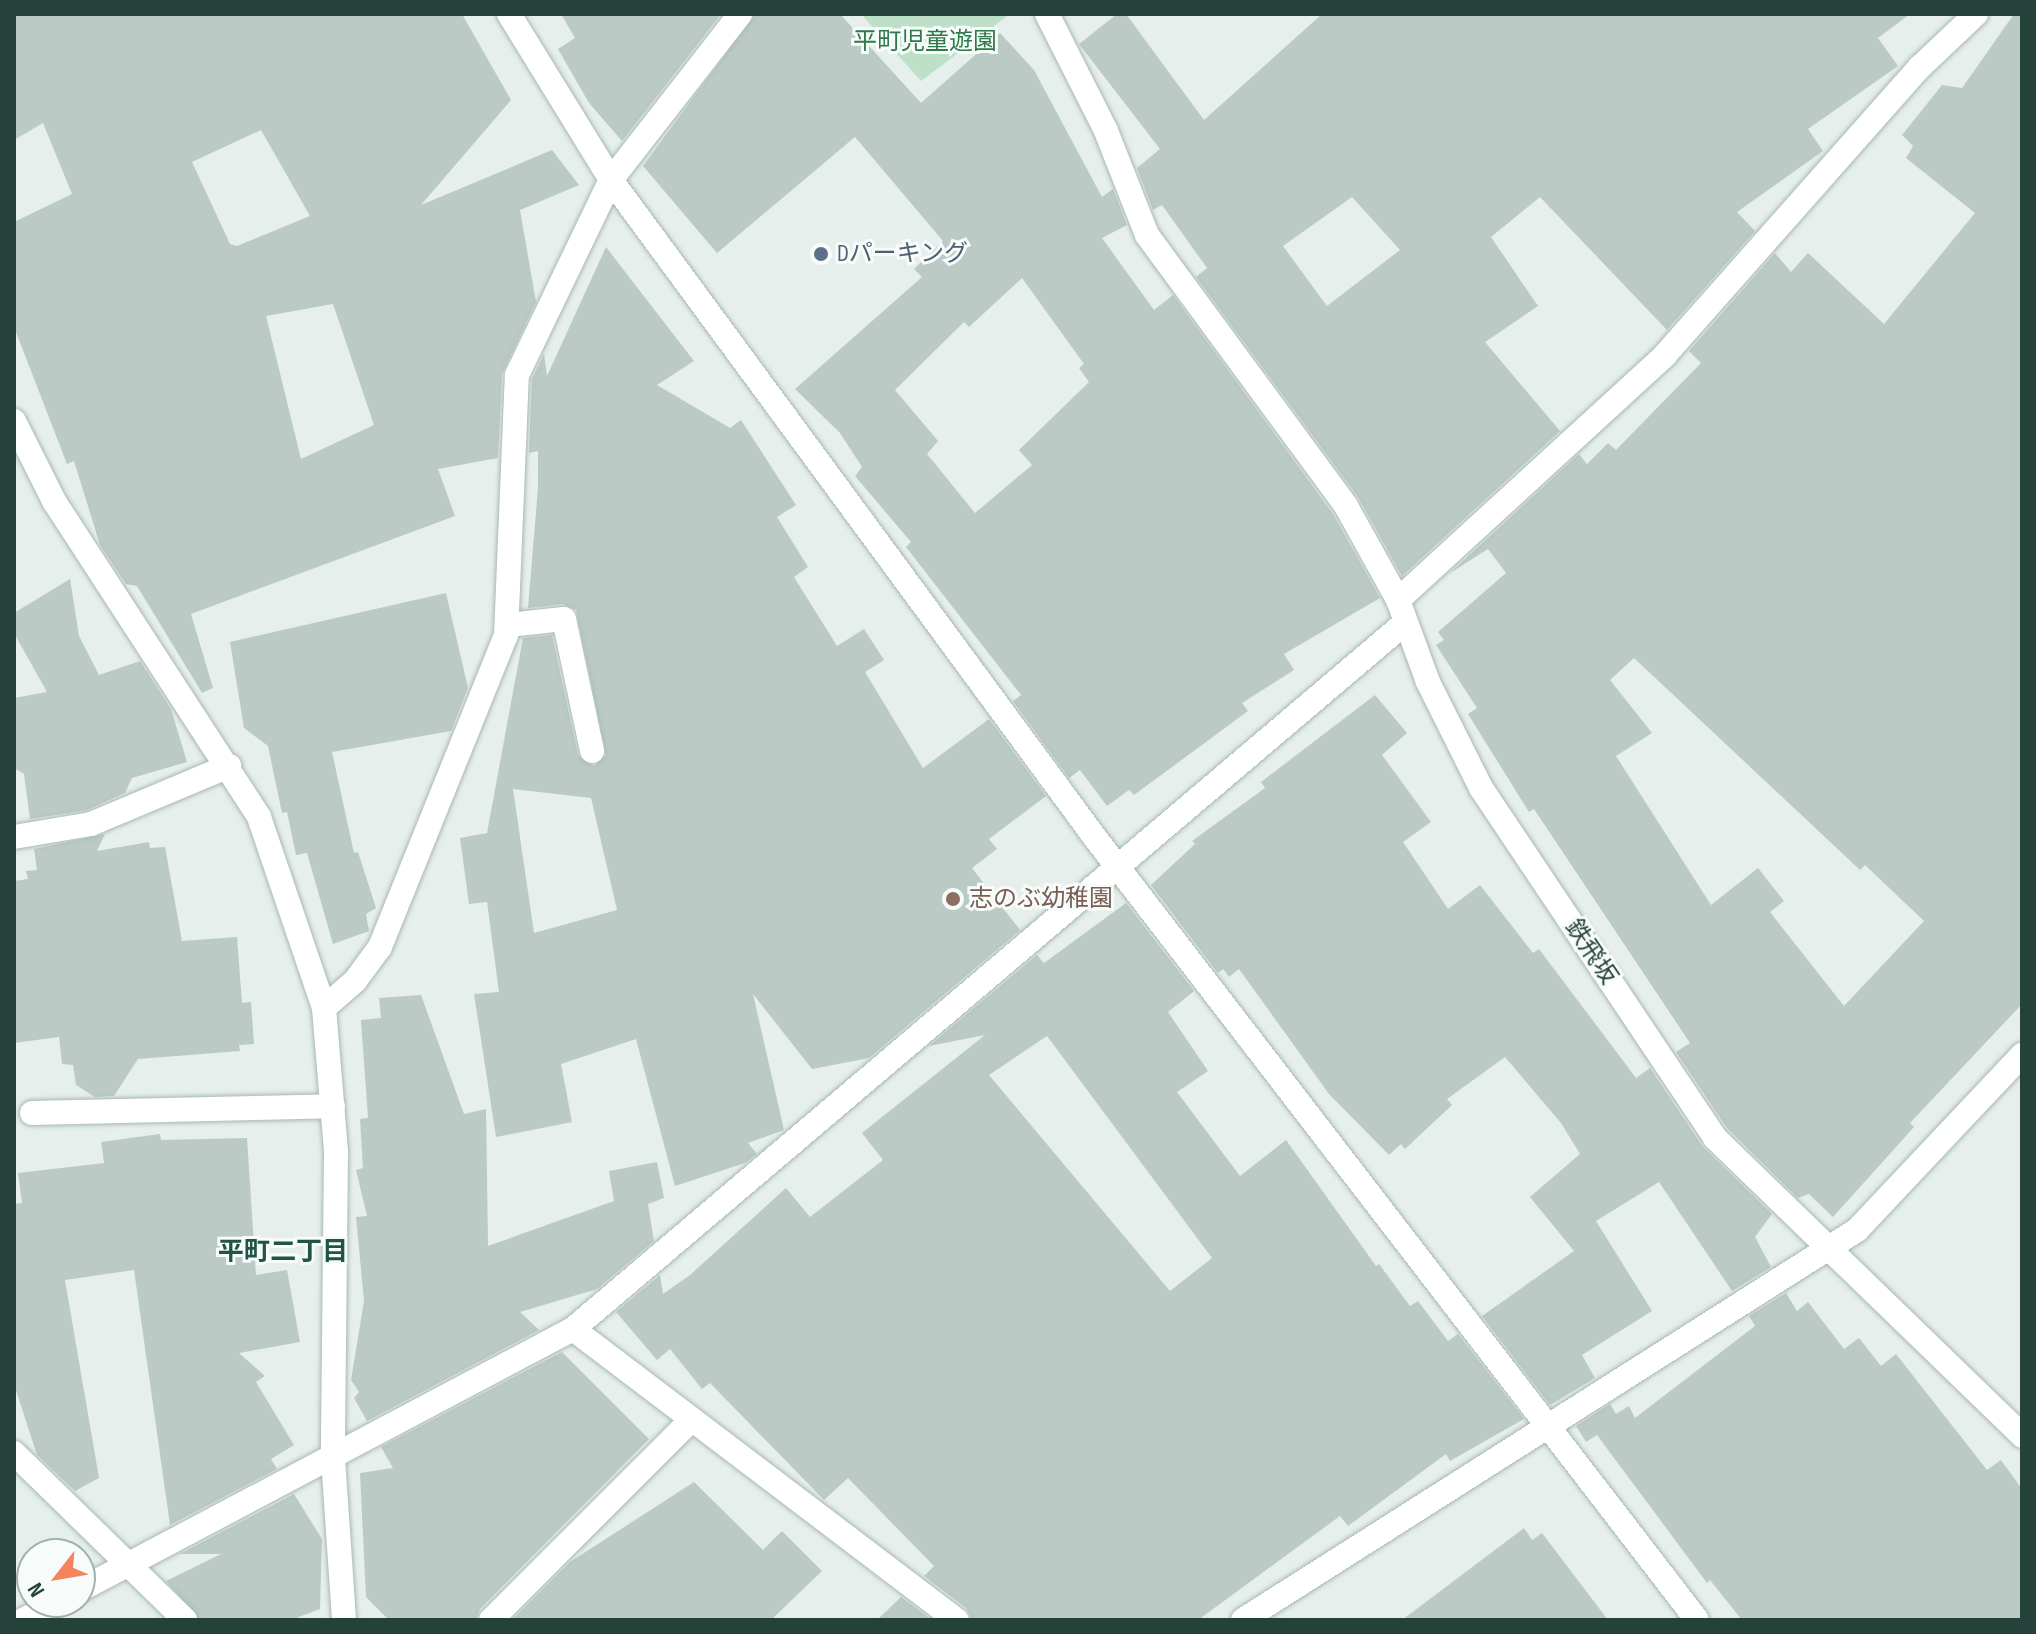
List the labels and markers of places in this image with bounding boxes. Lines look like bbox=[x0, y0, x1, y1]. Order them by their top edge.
place label: Dパーキング bbox=[837, 240, 969, 268]
marker: Dパーキング bbox=[812, 245, 830, 263]
place label: 志のぶ幼稚園 bbox=[969, 885, 1113, 913]
marker: 志のぶ幼稚園 bbox=[944, 890, 962, 908]

